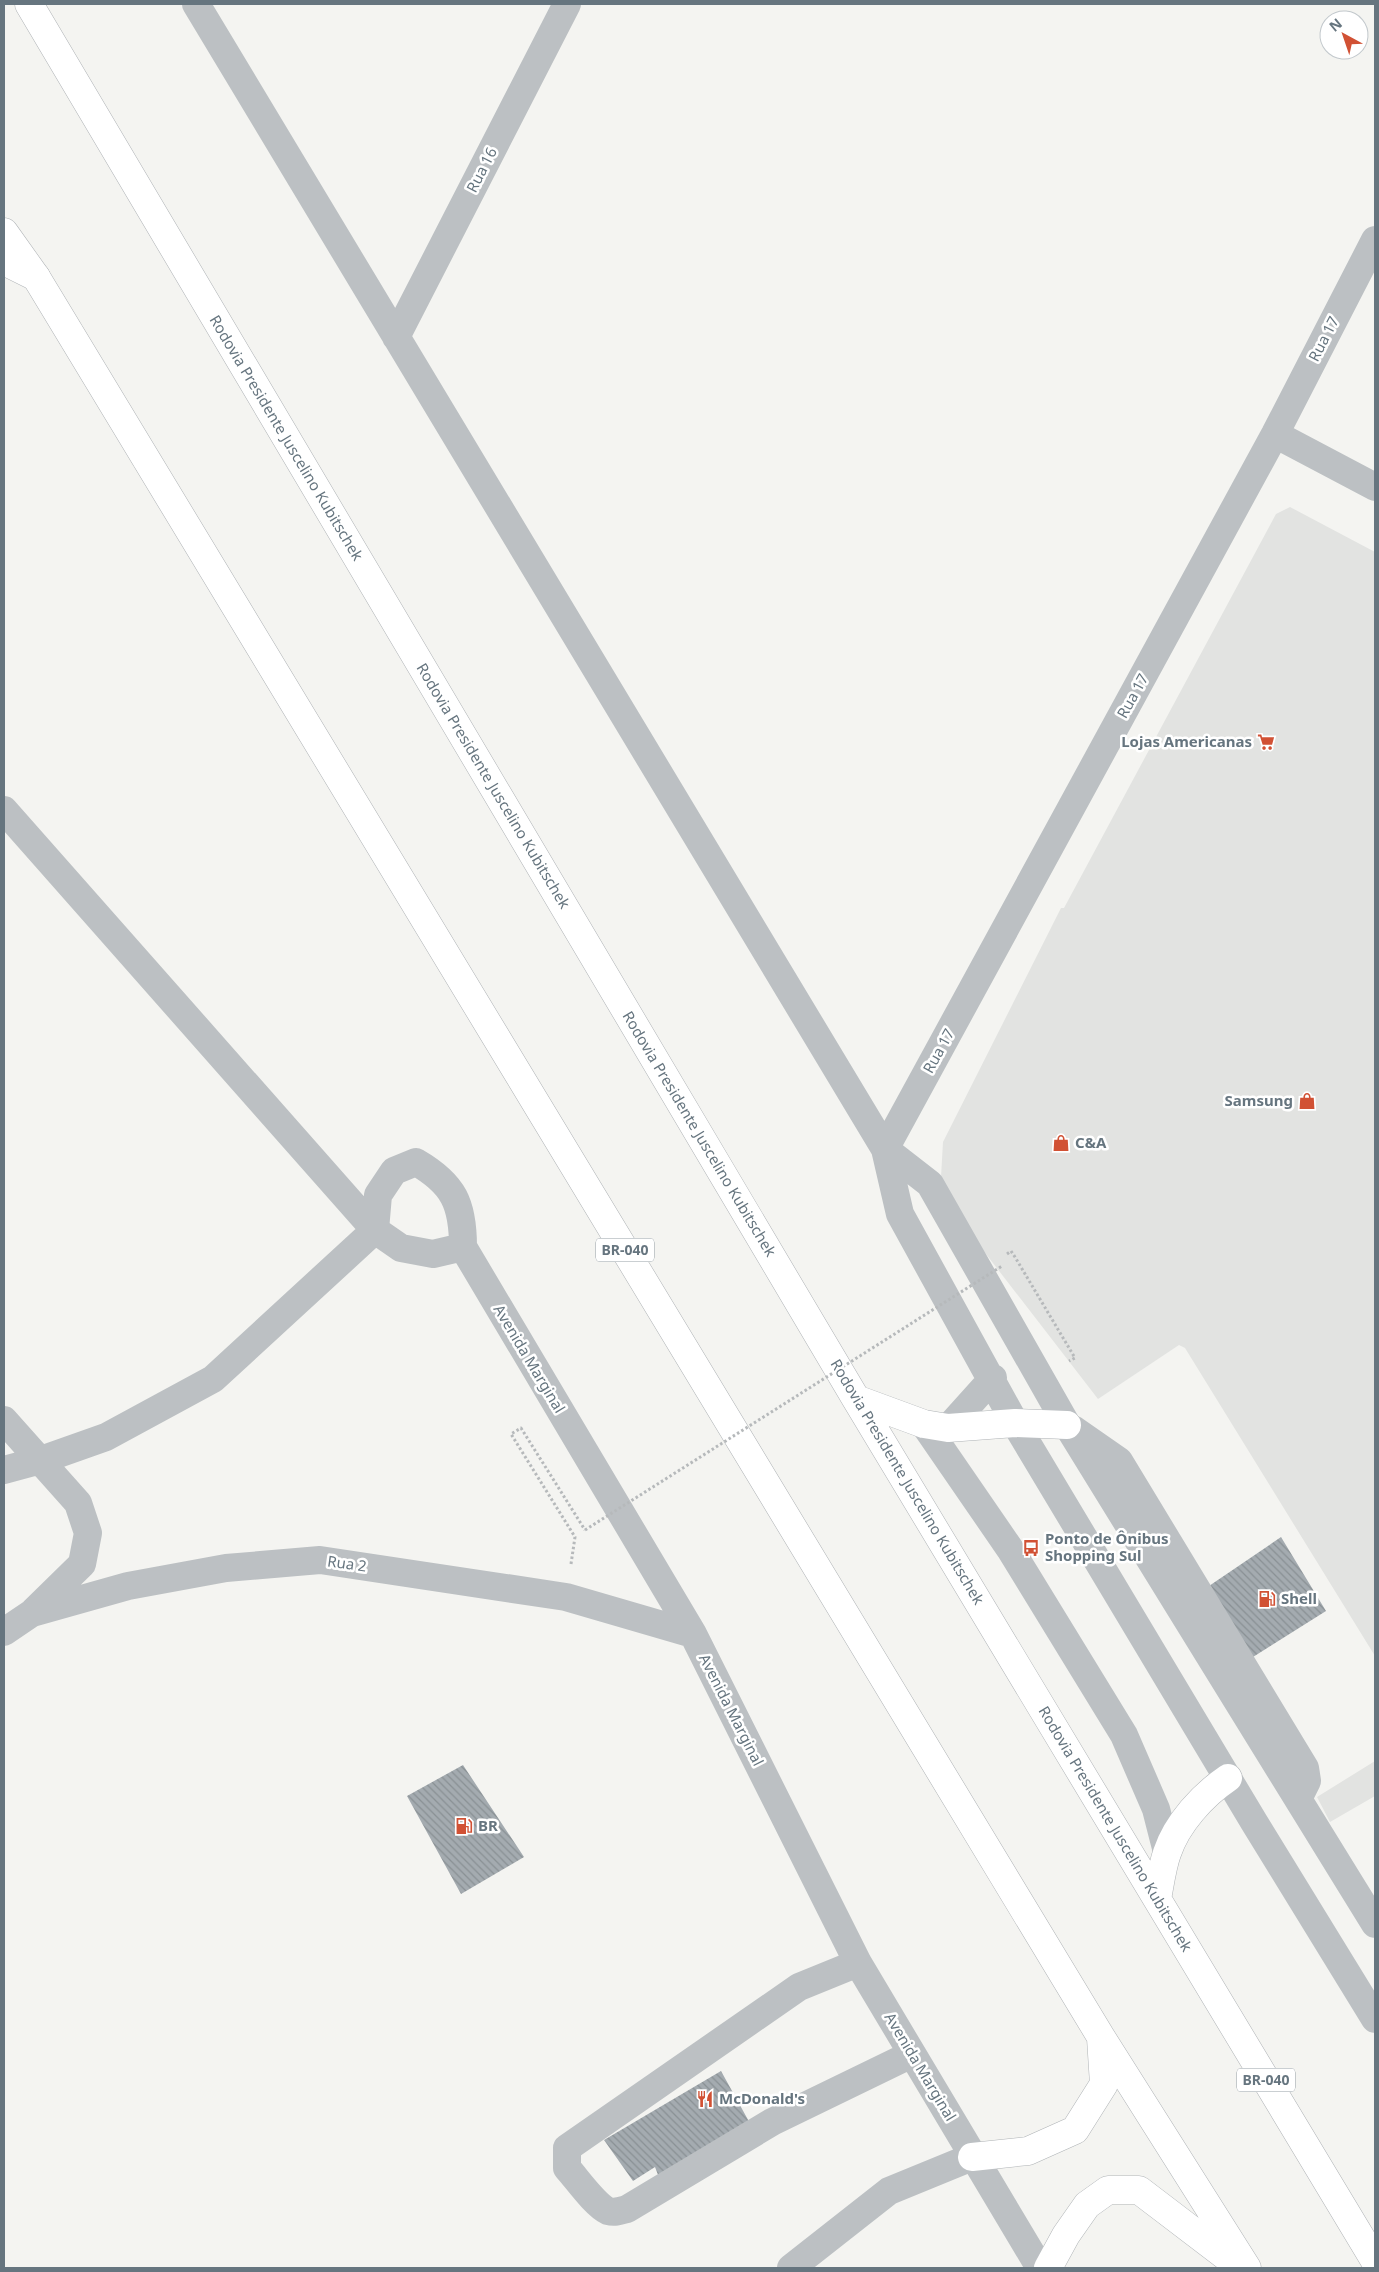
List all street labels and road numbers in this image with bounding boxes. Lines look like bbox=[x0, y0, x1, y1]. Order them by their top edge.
street label: Rua 16 bbox=[461, 144, 501, 196]
street label: Rodovia Presidente Juscelino Kubitschek bbox=[205, 311, 368, 564]
street label: Rua 17 bbox=[1303, 313, 1343, 365]
street label: Rodovia Presidente Juscelino Kubitschek bbox=[412, 659, 575, 912]
street label: Rua 17 bbox=[1112, 670, 1153, 721]
street label: Rodovia Presidente Juscelino Kubitschek bbox=[618, 1007, 781, 1260]
street label: Rua 17 bbox=[918, 1025, 959, 1076]
road number: BR-040 bbox=[596, 1238, 654, 1262]
street label: Avenida Marginal bbox=[490, 1301, 570, 1416]
street label: Rodovia Presidente Juscelino Kubitschek bbox=[826, 1355, 989, 1608]
street label: Rua 2 bbox=[326, 1550, 368, 1576]
street label: Avenida Marginal bbox=[695, 1650, 769, 1769]
street label: Rodovia Presidente Juscelino Kubitschek bbox=[1034, 1702, 1197, 1955]
street label: Avenida Marginal bbox=[881, 2009, 961, 2124]
road number: BR-040 bbox=[1237, 2068, 1295, 2092]

